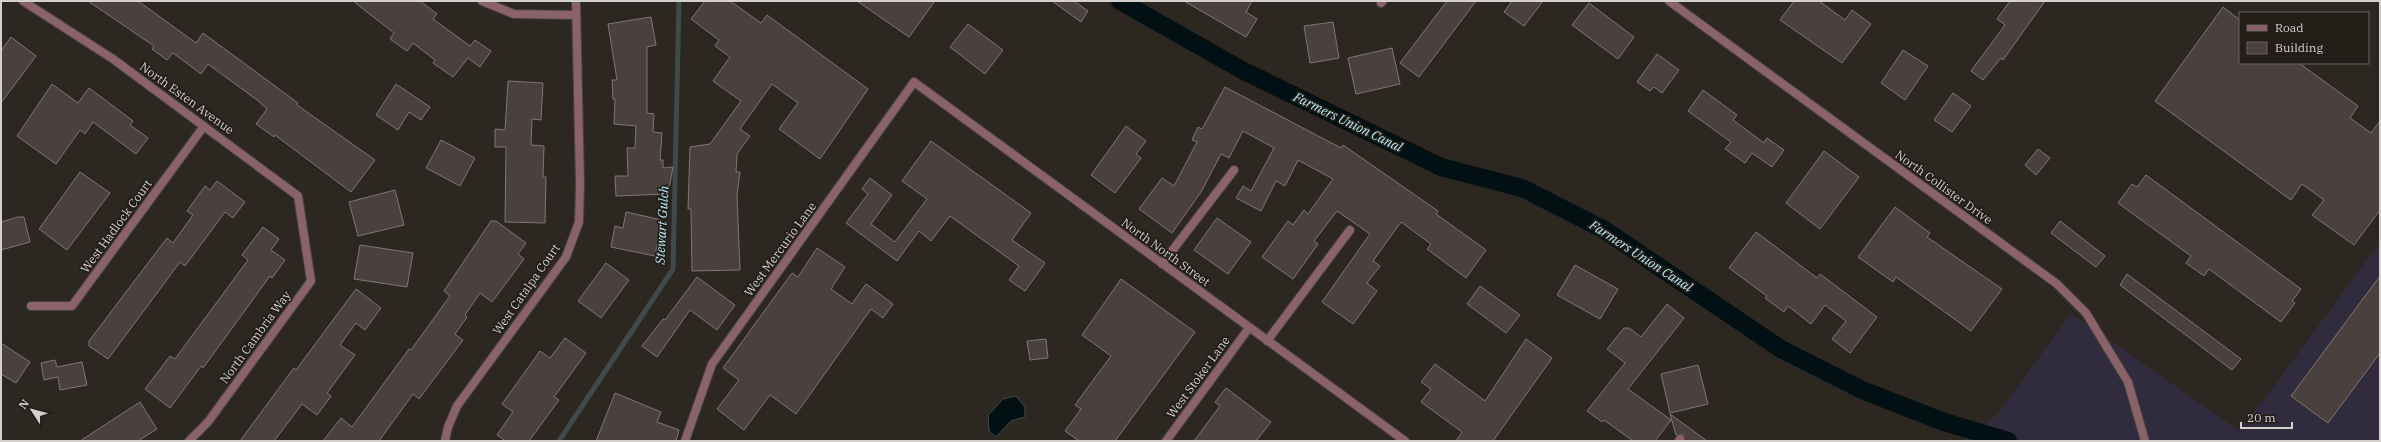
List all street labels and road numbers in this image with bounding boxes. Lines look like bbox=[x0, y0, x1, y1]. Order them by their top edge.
street label: North Esten Avenue bbox=[137, 59, 237, 137]
street label: North Collister Drive bbox=[1893, 147, 1995, 227]
street label: West Hadlock Court bbox=[77, 176, 155, 276]
street label: West Mercurio Lane bbox=[741, 199, 819, 299]
street label: North North Street bbox=[1119, 215, 1213, 289]
street label: West Catalpa Court bbox=[489, 241, 563, 337]
street label: North Cambria Way bbox=[216, 287, 294, 386]
street label: West Stoker Lane bbox=[1163, 333, 1233, 421]

